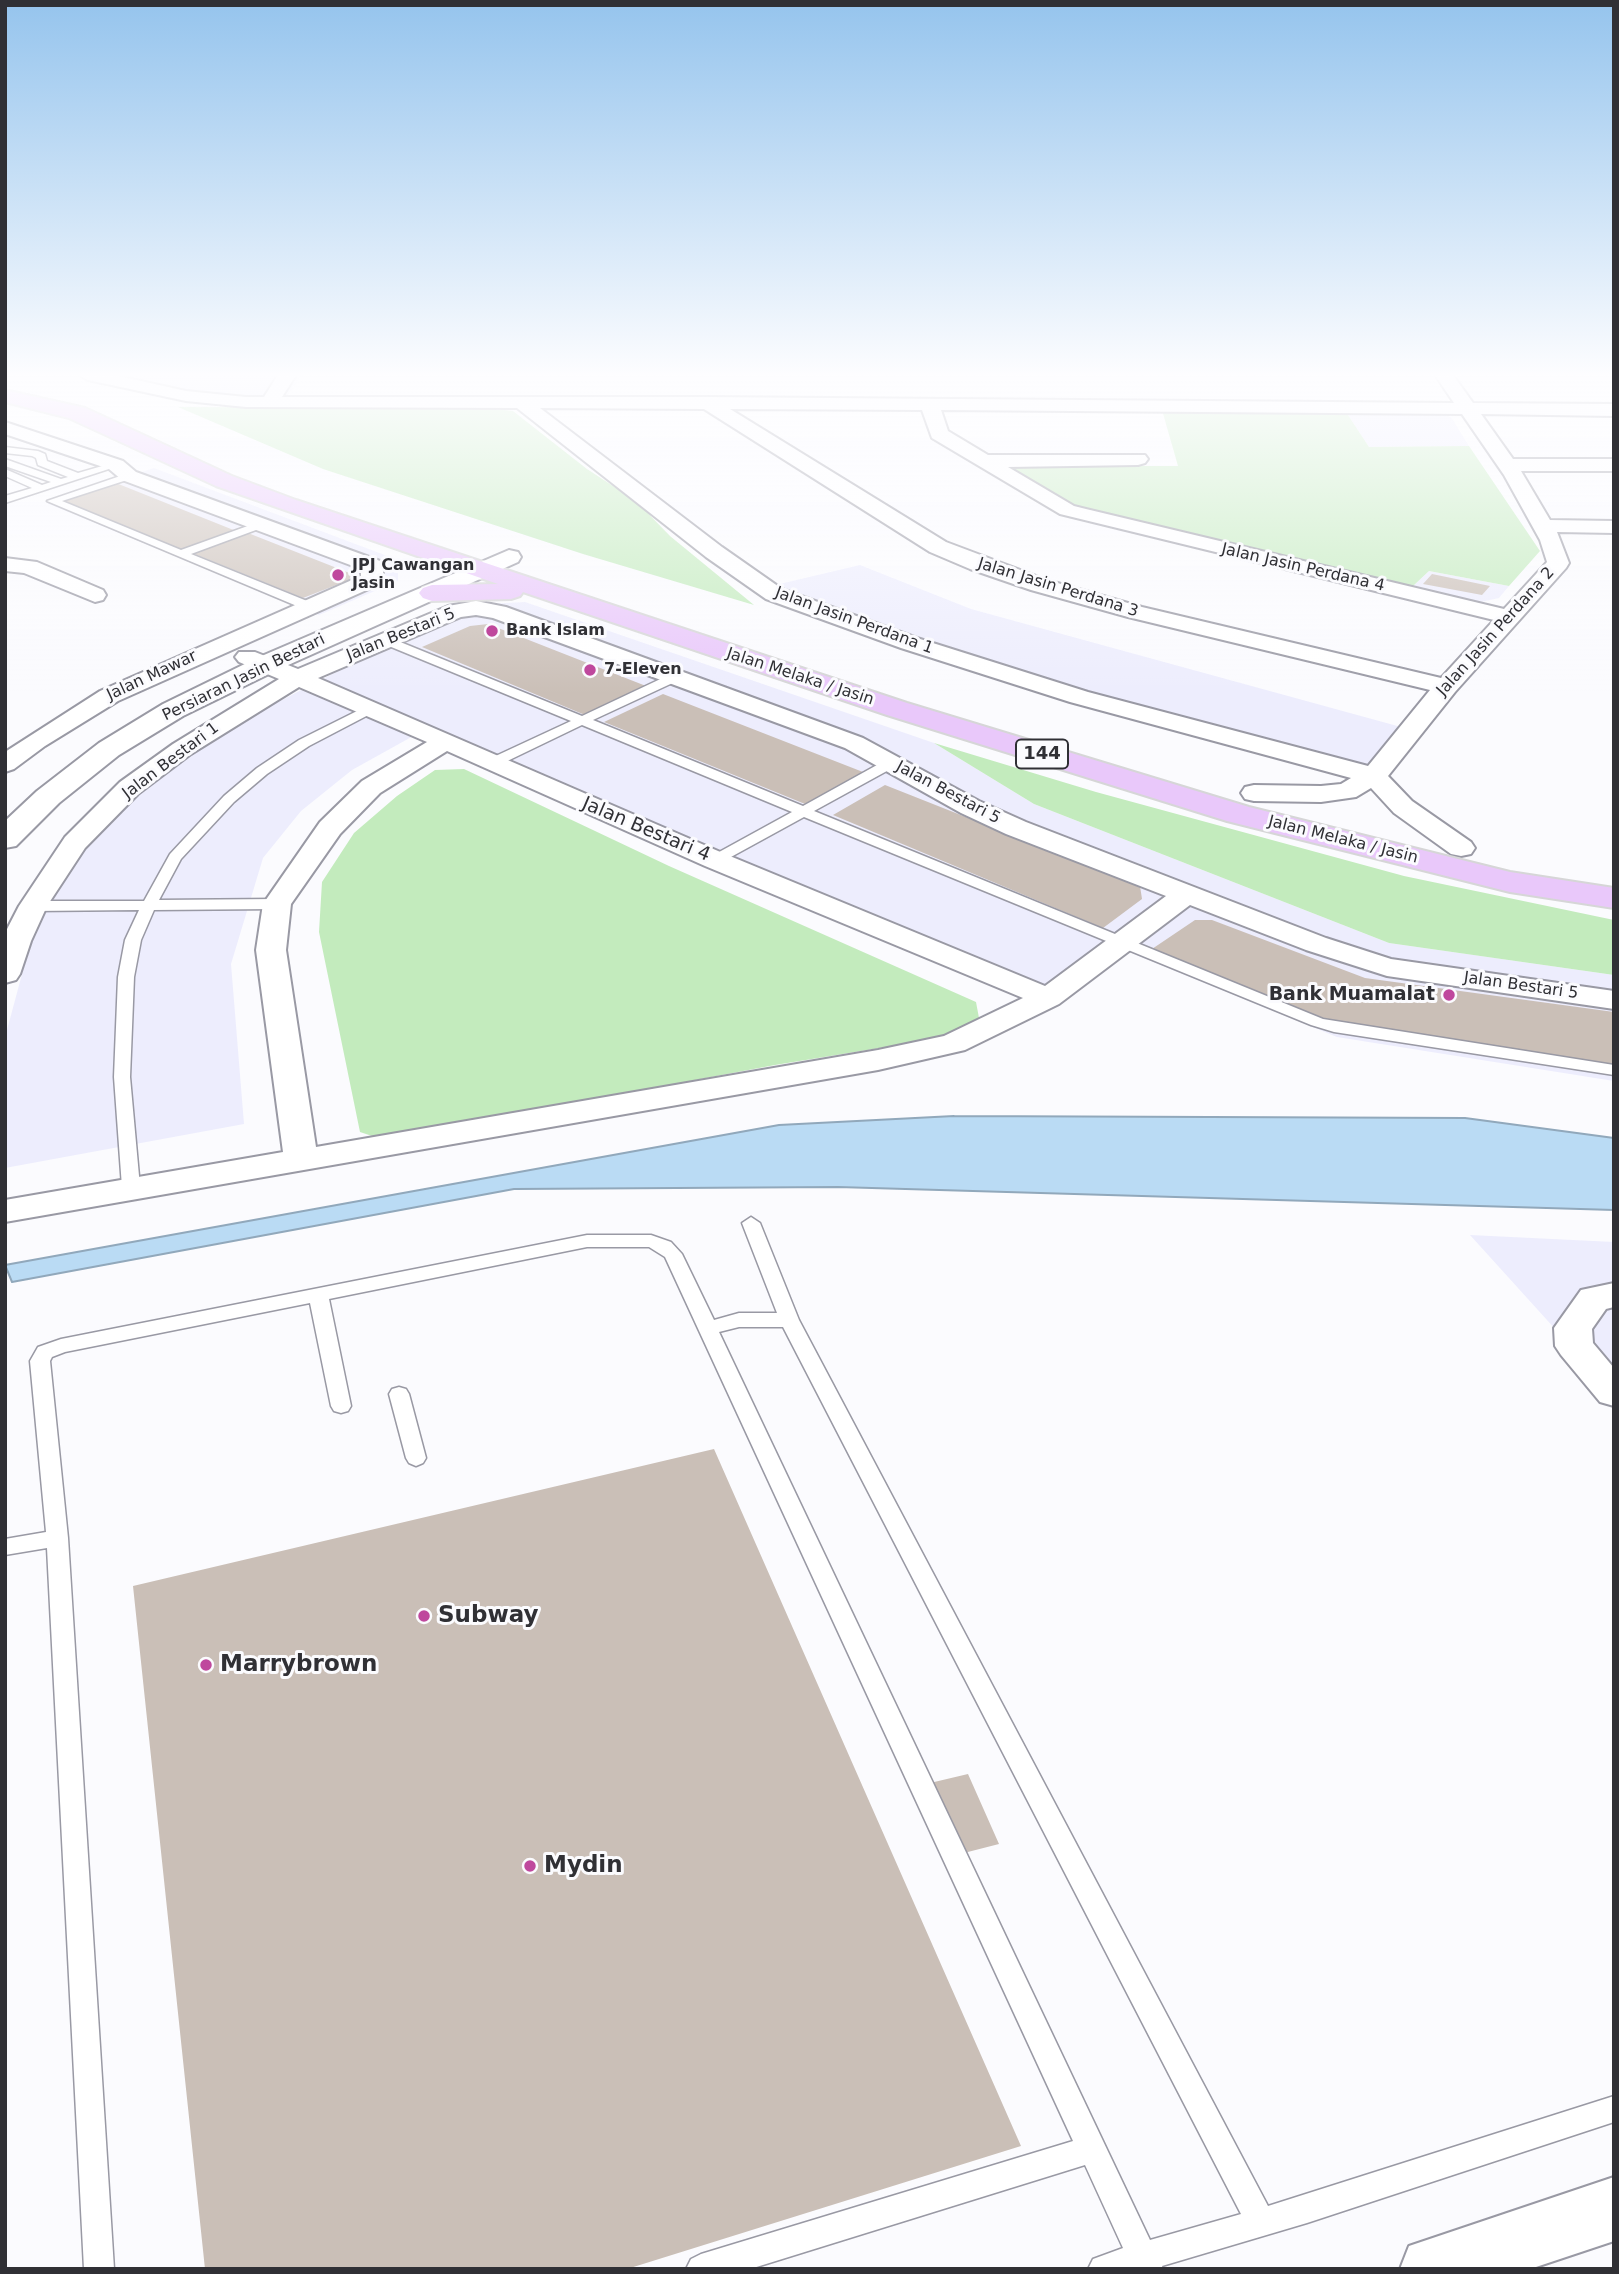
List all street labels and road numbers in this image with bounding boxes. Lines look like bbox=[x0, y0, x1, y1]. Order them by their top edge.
street label: Jalan Jasin Perdana 4 bbox=[1220, 540, 1386, 596]
street label: Jalan Jasin Perdana 3 bbox=[975, 554, 1141, 622]
street label: Jalan Jasin Perdana 2 bbox=[1433, 564, 1559, 700]
street label: Jalan Jasin Perdana 1 bbox=[772, 583, 936, 659]
street label: Jalan Bestari 5 bbox=[344, 604, 458, 666]
street label: Persiaran Jasin Bestari bbox=[160, 630, 328, 726]
street label: Jalan Melaka / Jasin bbox=[724, 644, 876, 710]
street label: Jalan Mawar bbox=[104, 647, 200, 705]
street label: Jalan Bestari 1 bbox=[119, 719, 223, 803]
road number: 144 bbox=[1016, 740, 1068, 768]
street label: Jalan Bestari 5 bbox=[892, 757, 1004, 829]
street label: Jalan Bestari 4 bbox=[578, 793, 714, 867]
street label: Jalan Melaka / Jasin bbox=[1266, 812, 1420, 868]
street label: Jalan Bestari 5 bbox=[1462, 968, 1580, 1004]

